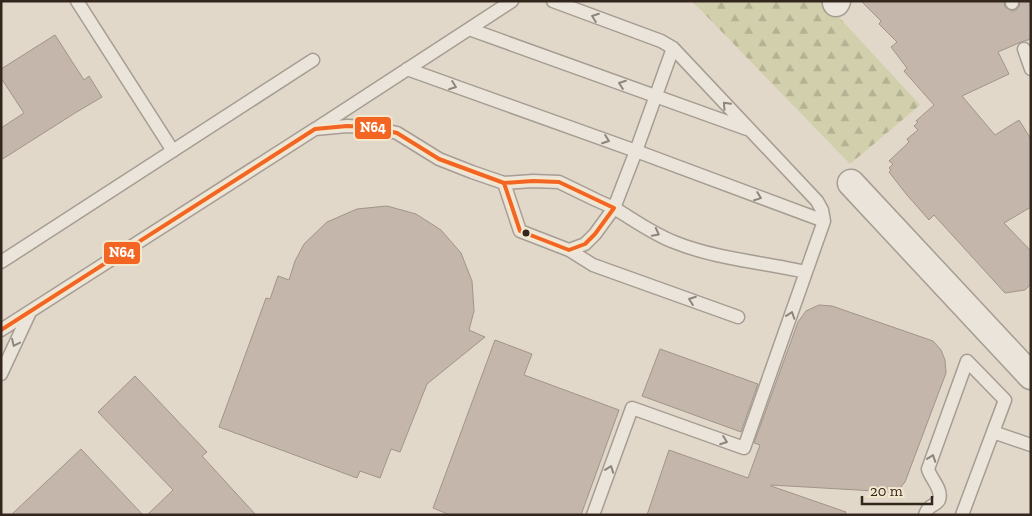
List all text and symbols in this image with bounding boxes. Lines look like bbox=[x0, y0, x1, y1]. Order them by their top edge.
one-way arrow bbox=[591, 13, 600, 23]
one-way arrow bbox=[448, 80, 457, 90]
one-way arrow bbox=[618, 80, 626, 90]
one-way arrow bbox=[723, 102, 732, 111]
line badge: N64 bbox=[354, 116, 392, 140]
text: N64 bbox=[360, 119, 386, 136]
one-way arrow bbox=[601, 134, 610, 144]
one-way arrow bbox=[754, 191, 762, 201]
one-way arrow bbox=[651, 227, 660, 237]
unlabelled marker bbox=[521, 228, 531, 238]
line badge: N64 bbox=[103, 241, 141, 265]
text: N64 bbox=[109, 244, 135, 261]
one-way arrow bbox=[688, 296, 697, 306]
one-way arrow bbox=[785, 311, 795, 319]
one-way arrow bbox=[11, 338, 22, 347]
one-way arrow bbox=[719, 435, 728, 445]
one-way arrow bbox=[926, 454, 936, 463]
one-way arrow bbox=[604, 465, 614, 474]
scale bar bbox=[862, 474, 932, 506]
text: 20 m bbox=[870, 482, 903, 500]

